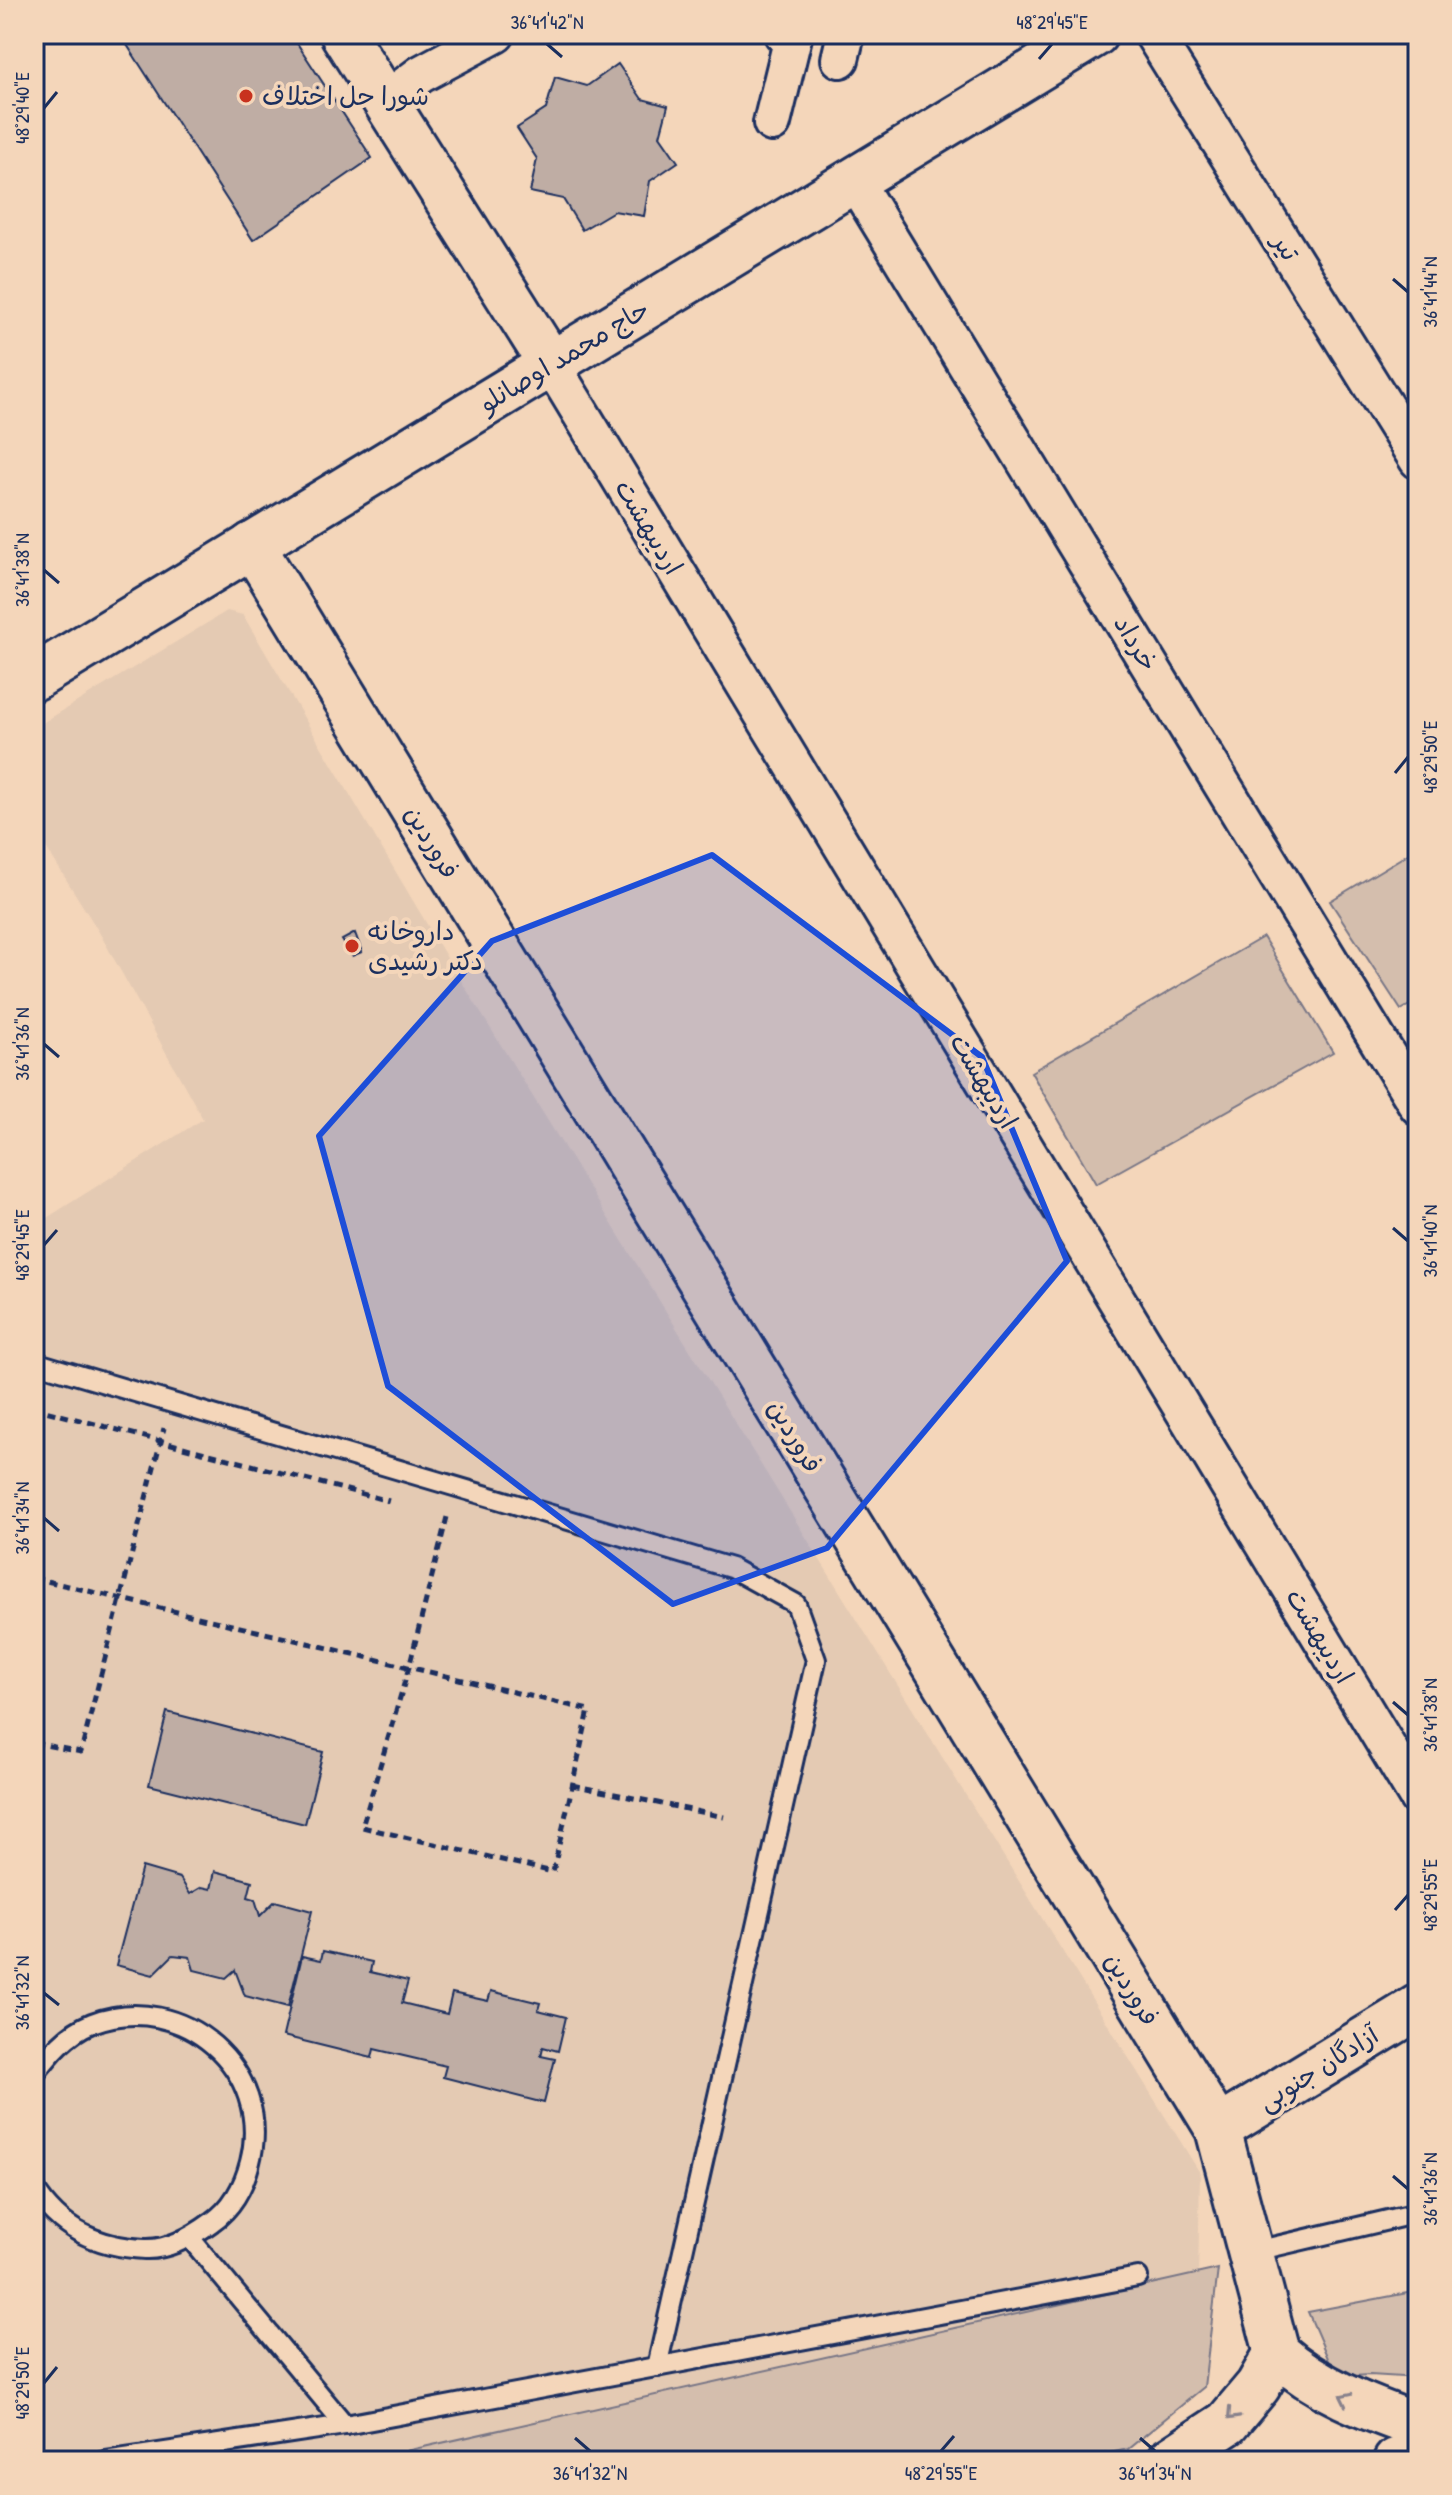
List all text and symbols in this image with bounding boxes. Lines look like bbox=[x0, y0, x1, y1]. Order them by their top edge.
text: 36°41'42"N bbox=[510, 8, 584, 35]
text: 48°29'45"E bbox=[1016, 8, 1088, 35]
text: 48°29'40"E bbox=[8, 72, 35, 144]
place label: شورا حل اختلاف bbox=[262, 78, 429, 113]
marker: شورا حل اختلاف bbox=[237, 87, 255, 105]
street label: تیر bbox=[1264, 225, 1308, 267]
text: 36°41'44"N bbox=[1416, 256, 1443, 328]
street label: حاج محمد اوصانلو bbox=[471, 291, 656, 422]
street label: اردیبهشت bbox=[607, 473, 692, 581]
text: 36°41'38"N bbox=[8, 533, 35, 607]
street label: خرداد bbox=[1106, 608, 1167, 677]
text: 48°29'50"E bbox=[1416, 720, 1443, 794]
street label: فروردین bbox=[397, 799, 468, 885]
place label: داروخانه دکتر رشیدی bbox=[368, 913, 483, 978]
marker: داروخانه دکتر رشیدی bbox=[343, 937, 361, 955]
text: 36°41'36"N bbox=[8, 1007, 35, 1081]
street label: اردیبهشت bbox=[942, 1027, 1027, 1135]
text: 36°41'40"N bbox=[1416, 1205, 1443, 1277]
text: 48°29'45"E bbox=[8, 1209, 35, 1281]
street label: فروردین bbox=[760, 1393, 831, 1479]
text: 36°41'34"N bbox=[8, 1482, 35, 1554]
street label: اردیبهشت bbox=[1278, 1582, 1363, 1690]
text: 36°41'38"N bbox=[1416, 1678, 1443, 1752]
text: 48°29'55"E bbox=[1416, 1859, 1443, 1931]
street label: فروردین bbox=[1097, 1946, 1168, 2032]
text: 36°41'32"N bbox=[8, 1956, 35, 2030]
street label: آزادگان جنوبی bbox=[1251, 2016, 1386, 2118]
text: 36°41'36"N bbox=[1416, 2152, 1443, 2226]
text: 48°29'50"E bbox=[8, 2346, 35, 2420]
one-way arrow bbox=[1339, 2393, 1354, 2408]
one-way arrow bbox=[1227, 2406, 1241, 2421]
text: 36°41'32"N bbox=[553, 2459, 627, 2486]
text: 48°29'55"E bbox=[905, 2459, 977, 2486]
text: 36°41'34"N bbox=[1119, 2459, 1191, 2486]

